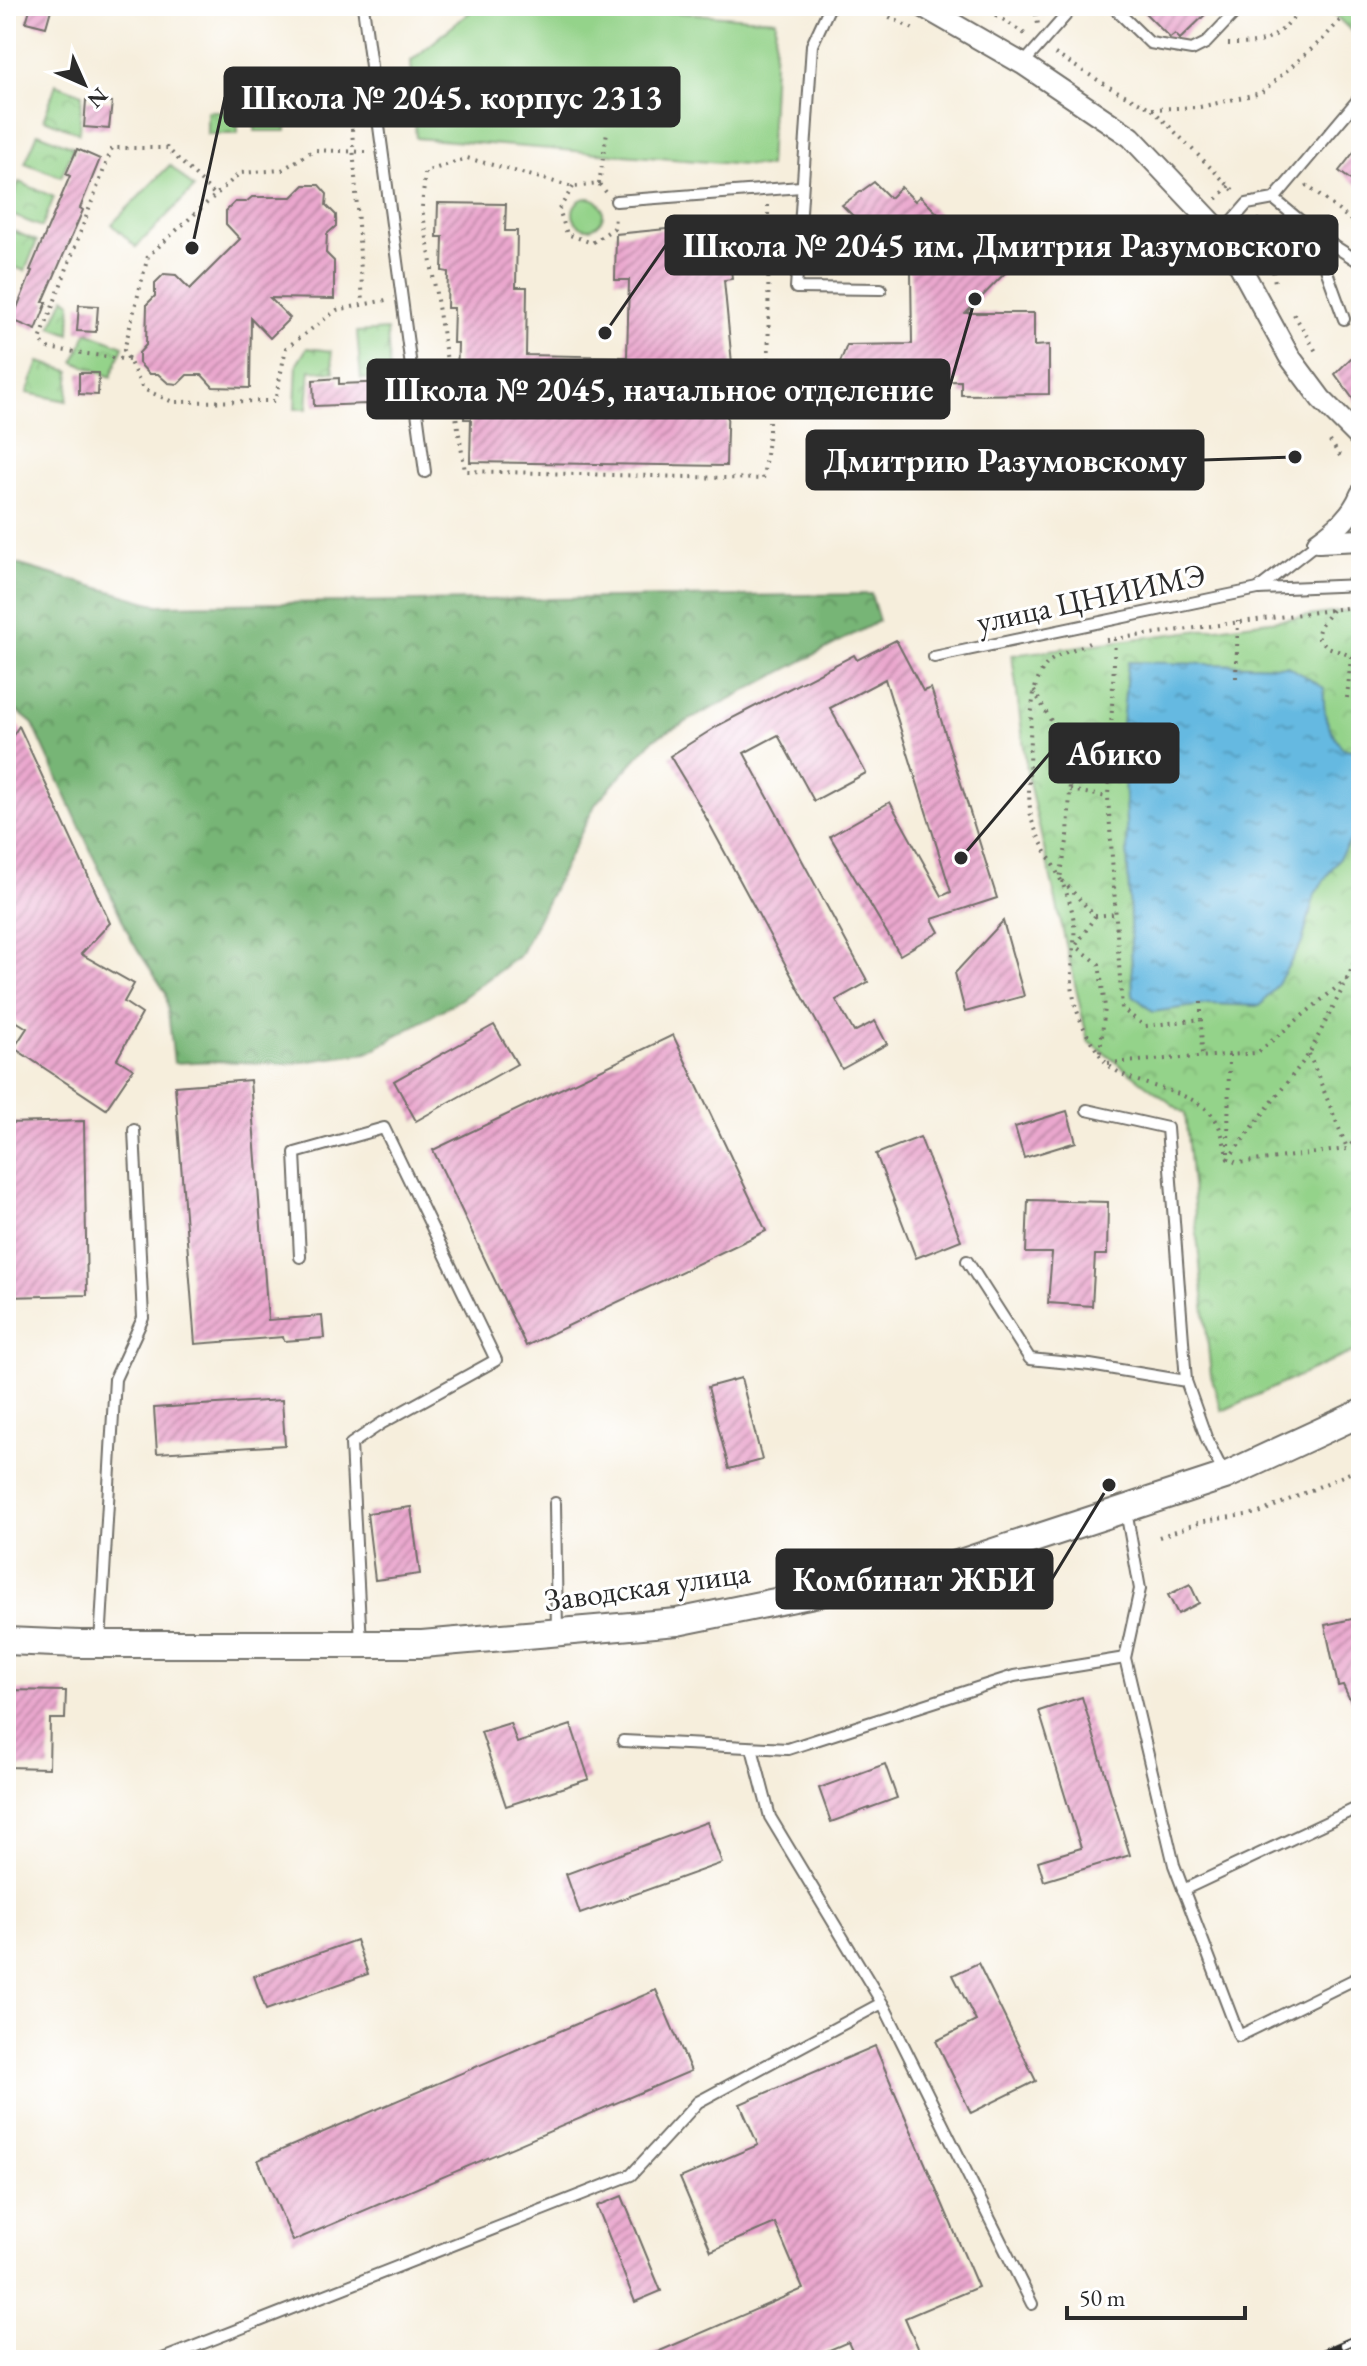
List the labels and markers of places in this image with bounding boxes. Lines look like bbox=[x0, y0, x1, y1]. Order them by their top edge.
callout: Школа № 2045. корпус 2313 bbox=[225, 68, 679, 126]
callout: Школа № 2045 им. Дмитрия Разумовского bbox=[666, 216, 1337, 274]
callout: Школа № 2045, начальное отделение bbox=[368, 360, 949, 418]
callout: Дмитрию Разумовскому bbox=[807, 431, 1203, 489]
callout: Абико bbox=[1050, 724, 1178, 782]
callout: Комбинат ЖБИ bbox=[777, 1550, 1052, 1608]

